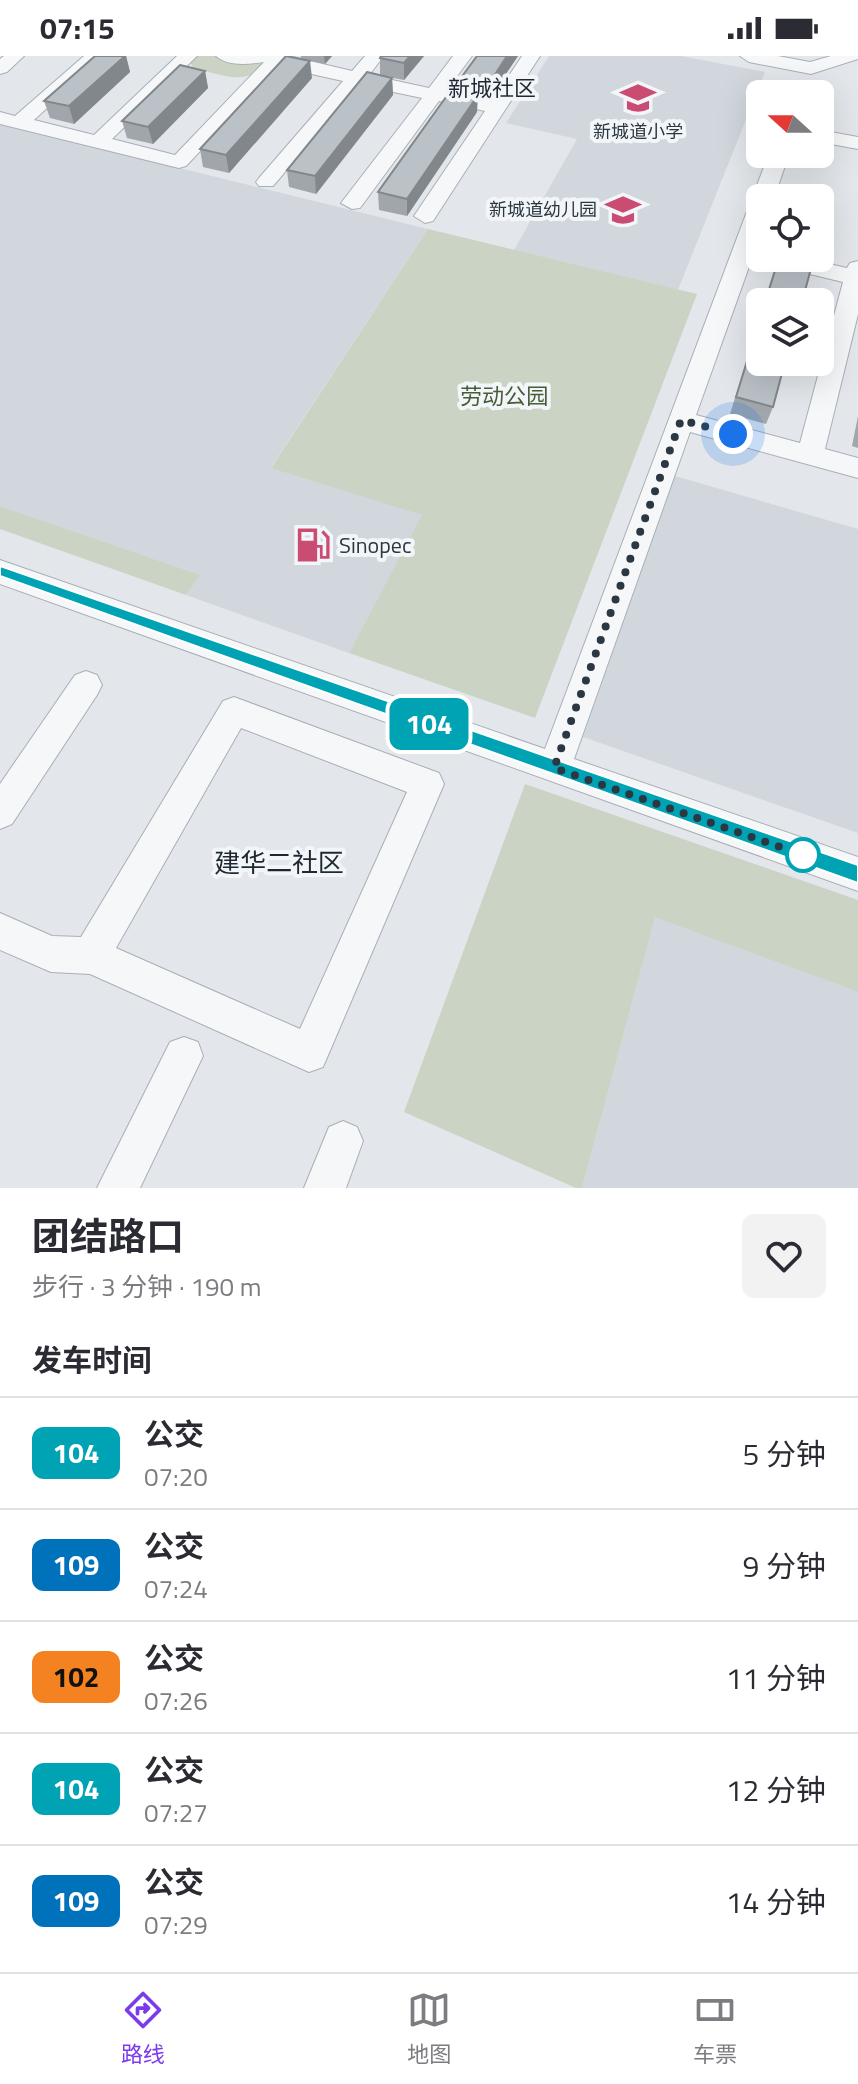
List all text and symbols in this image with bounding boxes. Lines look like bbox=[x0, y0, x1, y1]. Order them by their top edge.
text: 07:15 bbox=[40, 5, 115, 51]
district label: 新城社区 bbox=[448, 71, 536, 105]
school or university icon: 新城道小学 bbox=[619, 79, 657, 117]
north arrow bbox=[746, 80, 834, 168]
map controls bbox=[746, 80, 834, 376]
place label: 新城道小学 bbox=[593, 118, 683, 145]
button: locate bbox=[746, 184, 834, 272]
school or university icon: 新城道幼儿园 bbox=[604, 191, 642, 229]
place label: 新城道幼儿园 bbox=[489, 196, 597, 223]
button: layers bbox=[746, 288, 834, 376]
park label: 劳动公园 bbox=[460, 379, 548, 413]
your location bbox=[713, 414, 753, 454]
fuel station icon: Sinopec bbox=[294, 526, 332, 564]
place label: Sinopec bbox=[339, 528, 411, 562]
line badge: 104 bbox=[383, 698, 475, 750]
text: 104 bbox=[405, 702, 453, 745]
unlabelled marker bbox=[786, 838, 820, 872]
district label: 建华二社区 bbox=[214, 843, 344, 882]
text: 团结路口 bbox=[32, 1207, 184, 1265]
button: heart bbox=[742, 1214, 826, 1298]
text: 步行 · 3 分钟 · 190 m bbox=[32, 1267, 262, 1306]
text: 发车时间 bbox=[32, 1337, 152, 1383]
text: 公交 bbox=[144, 1411, 204, 1457]
text: 104 bbox=[52, 1431, 100, 1474]
text: 5 分钟 bbox=[743, 1431, 826, 1477]
text: 07:20 bbox=[144, 1457, 208, 1496]
text: 公交 bbox=[144, 1523, 204, 1569]
text: 109 bbox=[52, 1543, 100, 1586]
text: 9 分钟 bbox=[743, 1543, 826, 1589]
text: 07:24 bbox=[144, 1569, 208, 1608]
text: 公交 bbox=[144, 1635, 204, 1681]
text: 102 bbox=[52, 1655, 100, 1698]
text: 11 分钟 bbox=[726, 1655, 826, 1701]
text: 07:26 bbox=[144, 1681, 208, 1720]
text: 公交 bbox=[144, 1747, 204, 1793]
text: 104 bbox=[52, 1767, 100, 1810]
text: 12 分钟 bbox=[726, 1767, 826, 1813]
text: 07:27 bbox=[144, 1793, 208, 1832]
text: 公交 bbox=[144, 1859, 204, 1905]
text: 109 bbox=[52, 1879, 100, 1922]
text: 14 分钟 bbox=[726, 1879, 826, 1925]
text: 07:29 bbox=[144, 1905, 208, 1944]
tab: 路线 bbox=[121, 1988, 165, 2071]
tab: 地图 bbox=[407, 1988, 451, 2071]
tab: 车票 bbox=[693, 1988, 737, 2071]

